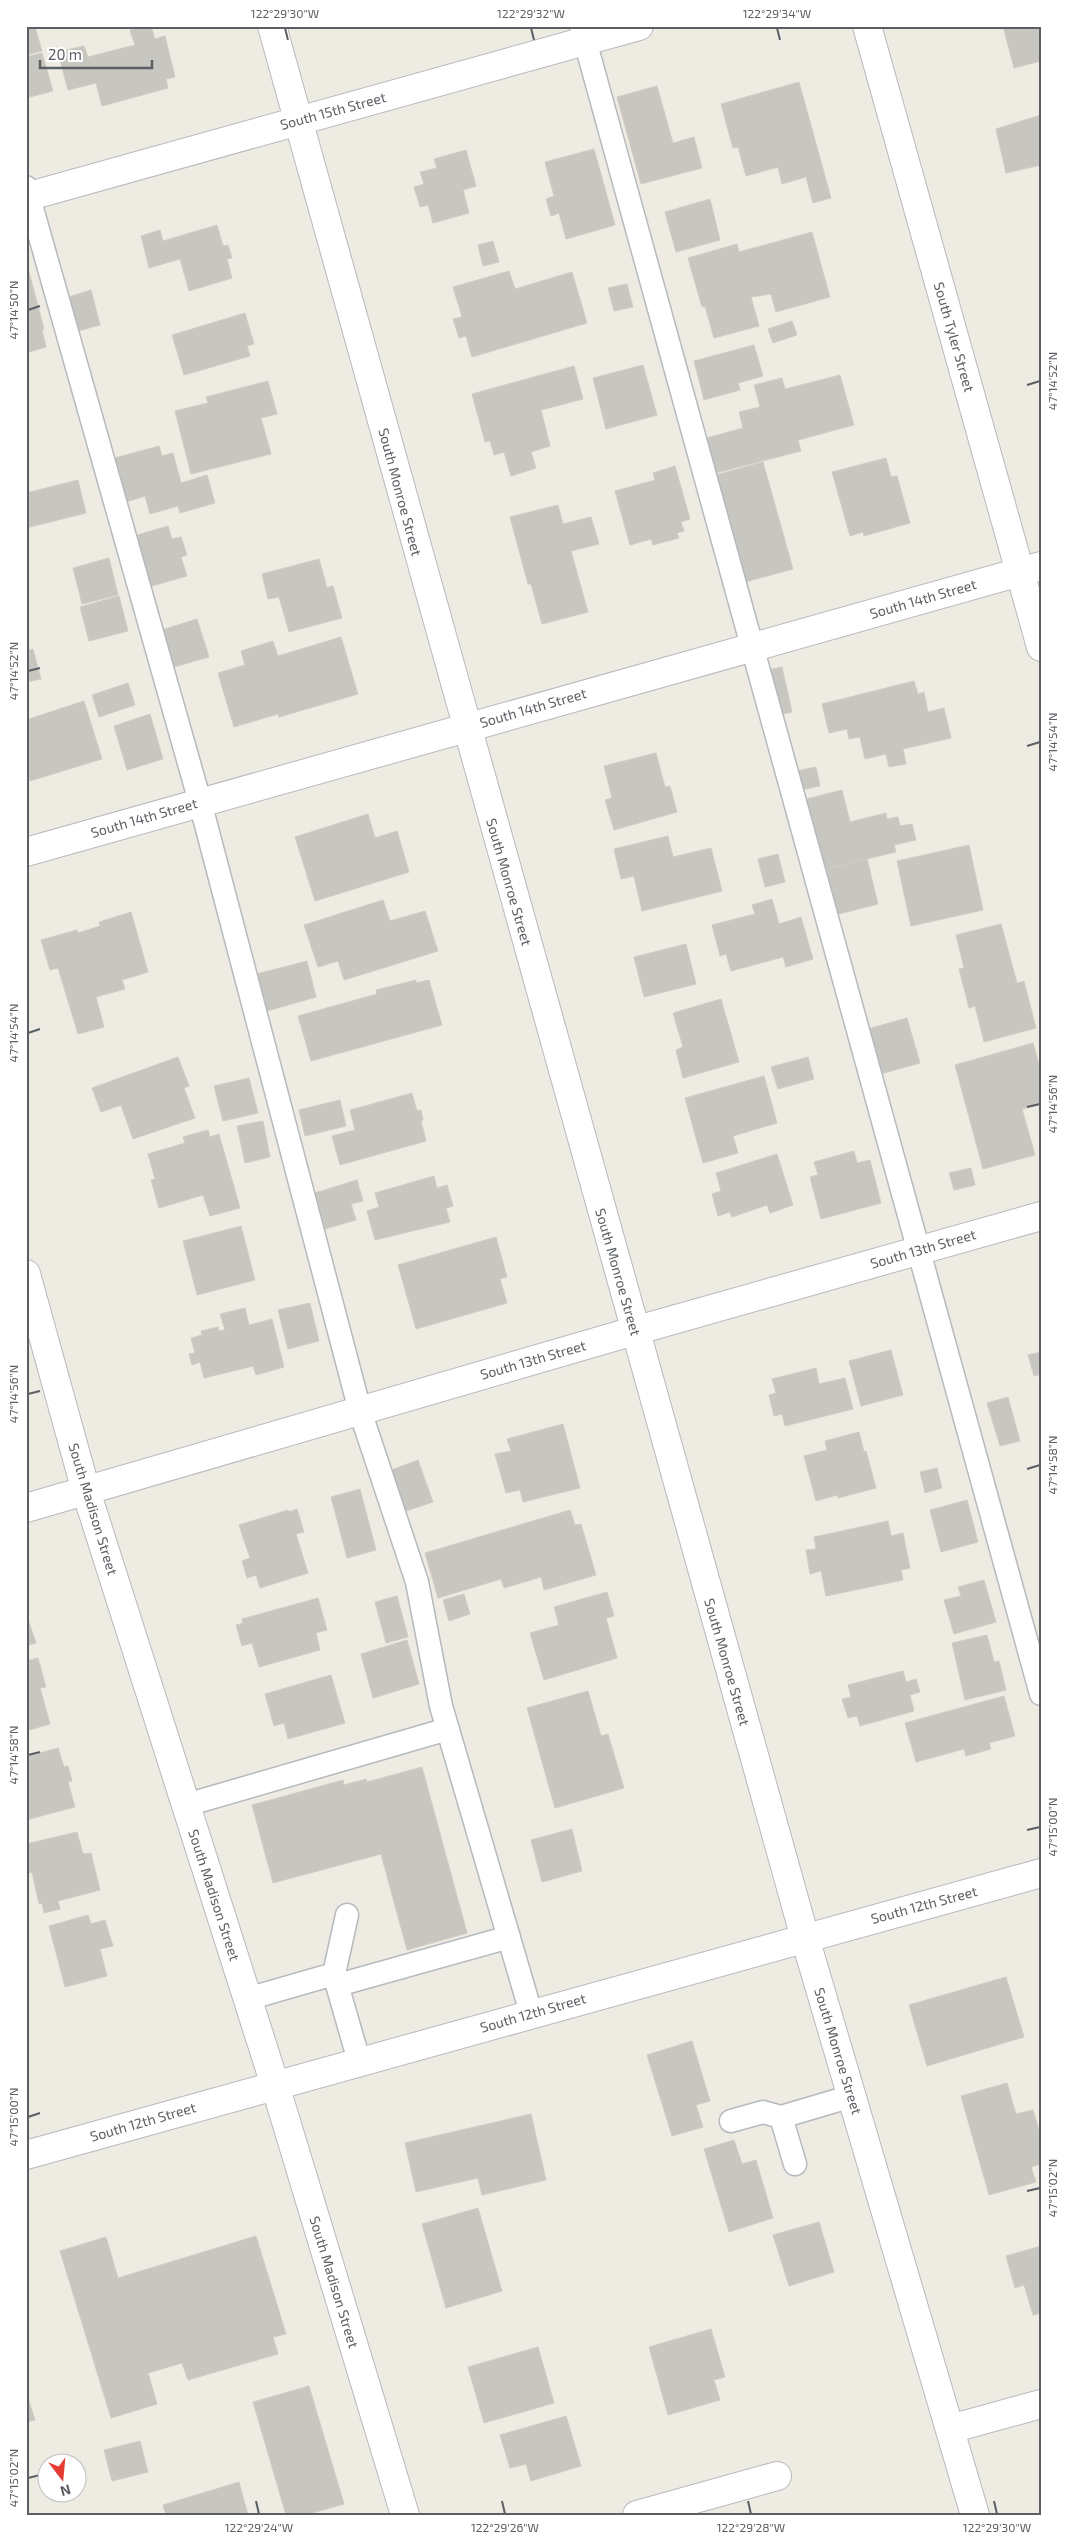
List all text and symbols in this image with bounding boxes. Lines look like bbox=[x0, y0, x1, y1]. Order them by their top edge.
text: 122°29'30"W bbox=[251, 6, 319, 20]
text: 122°29'32"W bbox=[497, 6, 565, 20]
text: 122°29'34"W bbox=[743, 6, 811, 20]
scale bar bbox=[40, 38, 152, 70]
text: 20 m bbox=[48, 45, 82, 63]
street label: South 15th Street bbox=[278, 88, 388, 133]
street label: South Tyler Street bbox=[931, 280, 978, 394]
text: 47°14'50"N bbox=[6, 281, 20, 339]
text: 47°14'52"N bbox=[1045, 352, 1059, 410]
street label: South Monroe Street bbox=[375, 426, 426, 558]
street label: South 14th Street bbox=[868, 575, 978, 622]
text: 47°14'52"N bbox=[6, 642, 20, 700]
street label: South 14th Street bbox=[478, 684, 588, 731]
text: 47°14'54"N bbox=[1045, 713, 1059, 771]
street label: South 14th Street bbox=[89, 794, 199, 841]
street label: South Monroe Street bbox=[483, 816, 536, 947]
text: 47°14'54"N bbox=[6, 1004, 20, 1062]
text: 47°14'56"N bbox=[1045, 1075, 1059, 1133]
street label: South Monroe Street bbox=[592, 1206, 645, 1337]
street label: South 13th Street bbox=[868, 1225, 978, 1272]
street label: South 13th Street bbox=[478, 1336, 588, 1383]
text: 47°14'56"N bbox=[6, 1365, 20, 1423]
text: 47°14'58"N bbox=[1045, 1436, 1059, 1494]
street label: South Madison Street bbox=[65, 1441, 122, 1577]
street label: South Monroe Street bbox=[701, 1596, 754, 1727]
text: 47°14'58"N bbox=[6, 1726, 20, 1784]
text: 47°15'00"N bbox=[1045, 1798, 1059, 1856]
street label: South Madison Street bbox=[185, 1827, 244, 1963]
street label: South 12th Street bbox=[869, 1882, 979, 1927]
street label: South Monroe Street bbox=[811, 1985, 866, 2116]
street label: South 12th Street bbox=[478, 1989, 588, 2036]
text: 47°15'00"N bbox=[6, 2088, 20, 2146]
street label: South 12th Street bbox=[88, 2098, 198, 2145]
text: 47°15'02"N bbox=[1045, 2159, 1059, 2217]
street label: South Madison Street bbox=[306, 2214, 363, 2350]
text: 47°15'02"N bbox=[6, 2449, 20, 2507]
north arrow bbox=[38, 2454, 88, 2504]
text: N bbox=[59, 2481, 73, 2501]
text: 122°29'24"W bbox=[225, 2520, 293, 2534]
text: 122°29'26"W bbox=[471, 2520, 539, 2534]
text: 122°29'28"W bbox=[717, 2520, 785, 2534]
text: 122°29'30"W bbox=[963, 2520, 1031, 2534]

